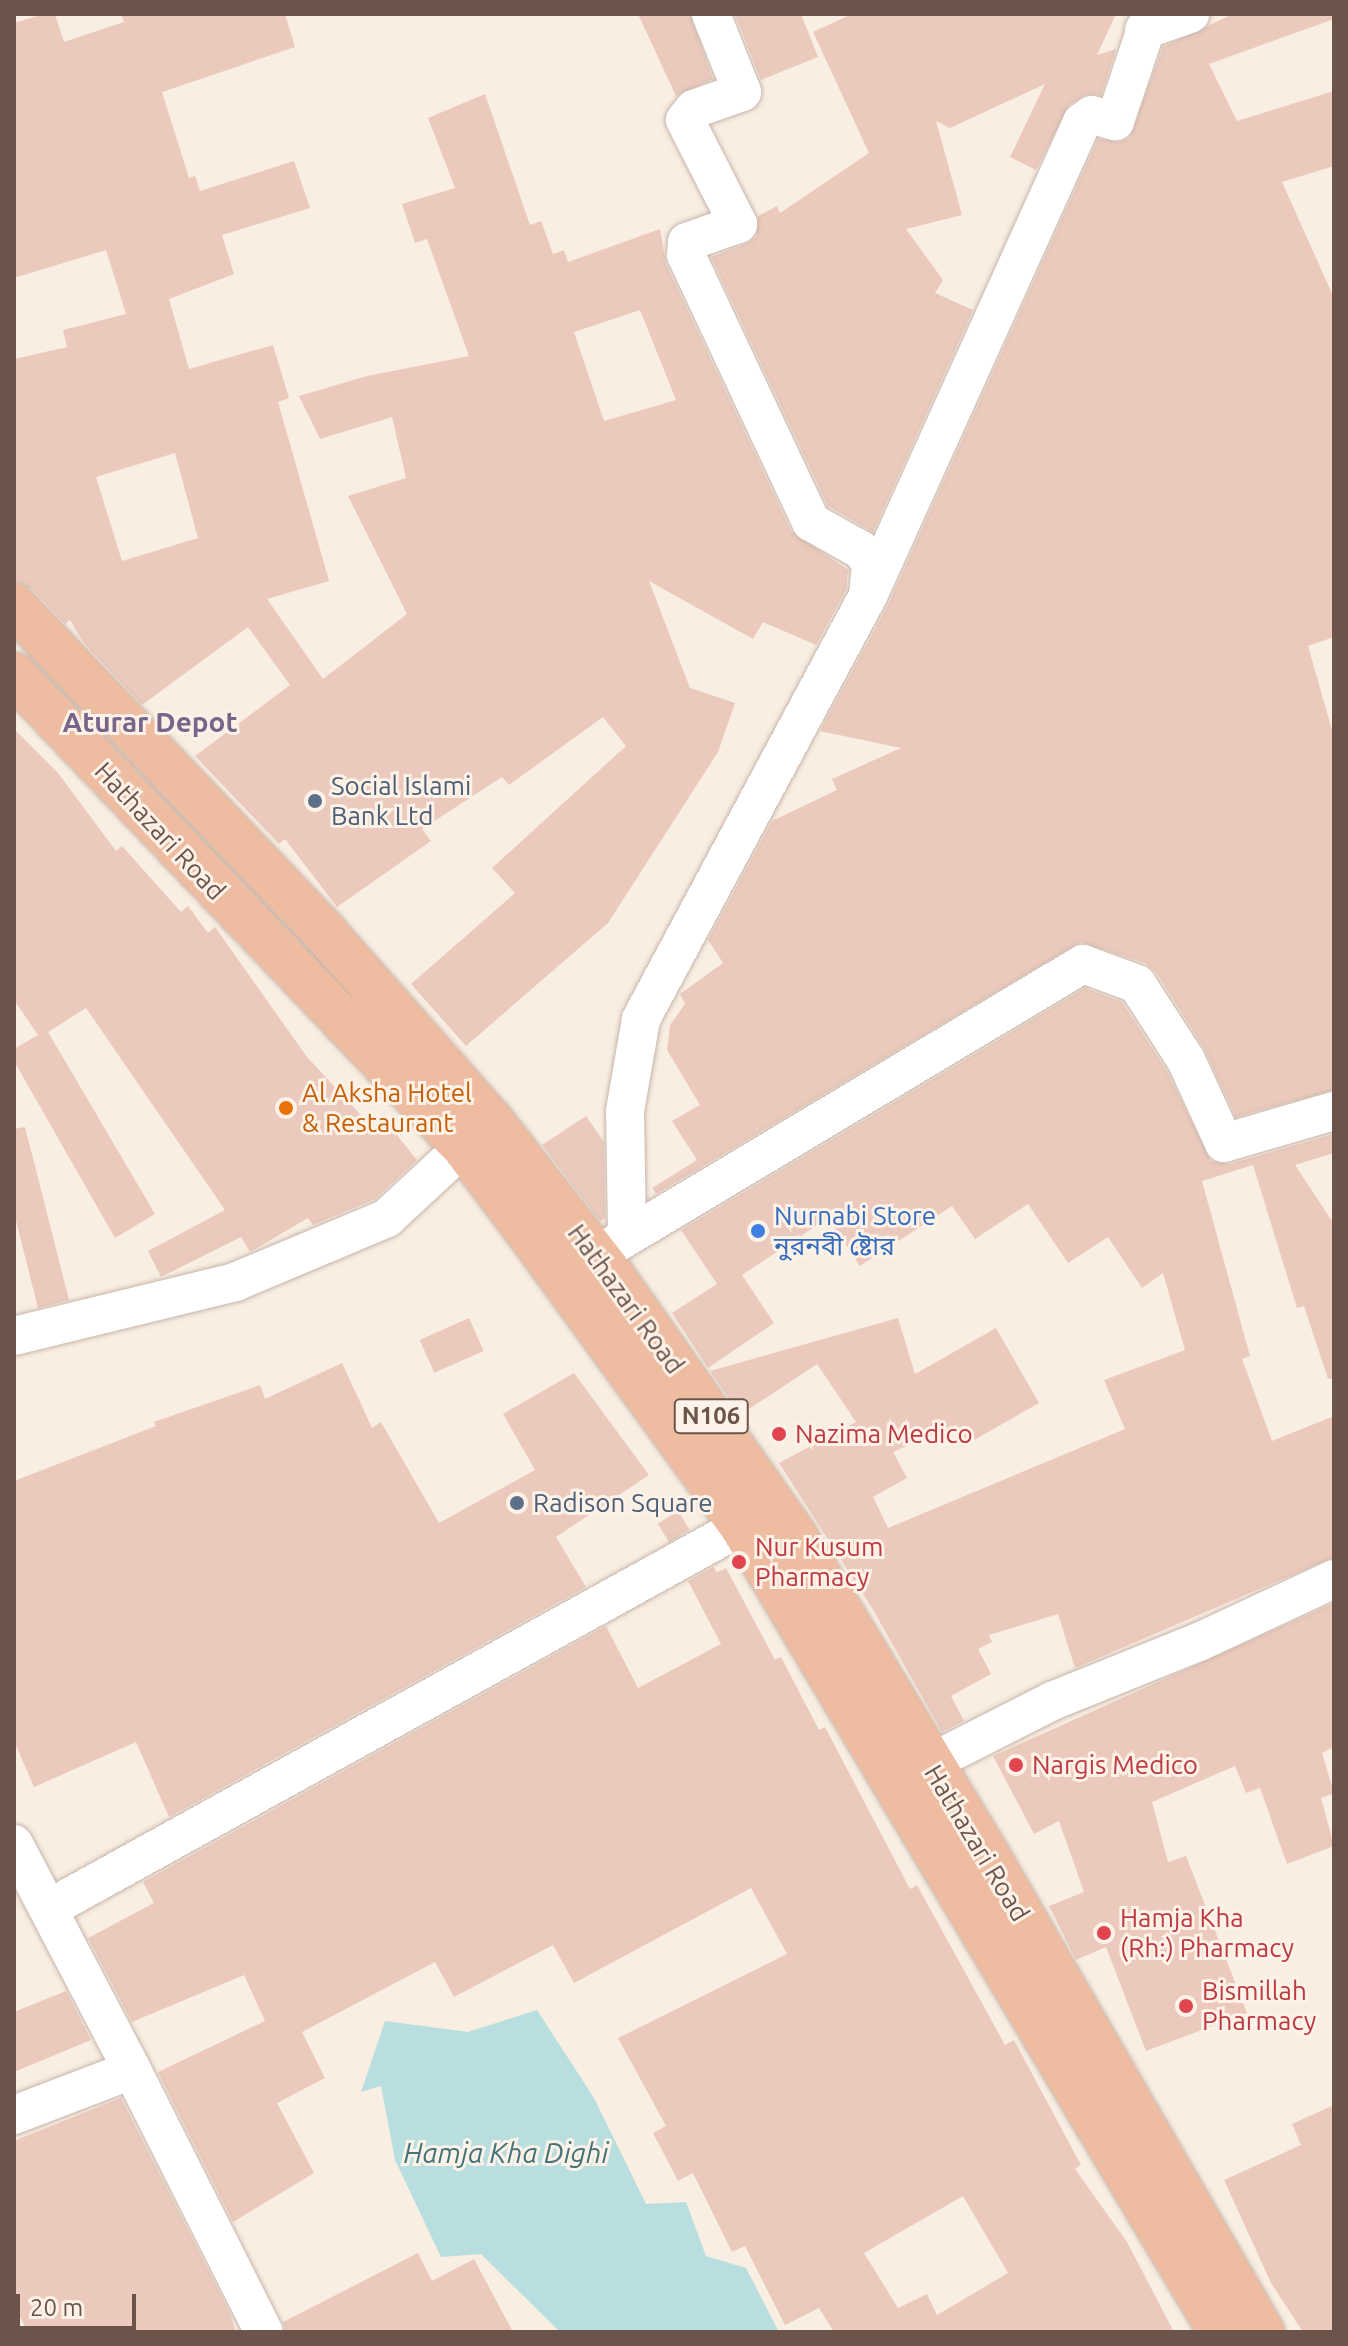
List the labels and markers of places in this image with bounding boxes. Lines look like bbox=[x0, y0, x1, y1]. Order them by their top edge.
place label: Social Islami Bank Ltd bbox=[331, 770, 471, 832]
marker: Social Islami Bank Ltd bbox=[306, 792, 324, 810]
place label: Al Aksha Hotel & Restaurant bbox=[302, 1077, 472, 1138]
marker: Al Aksha Hotel & Restaurant bbox=[277, 1099, 295, 1117]
place label: Nurnabi Store নুরনবী ষ্টোর bbox=[774, 1200, 936, 1262]
marker: Nurnabi Store নুরনবী ষ্টোর bbox=[749, 1222, 767, 1240]
place label: Nazima Medico bbox=[795, 1418, 973, 1450]
marker: Nazima Medico bbox=[770, 1425, 788, 1443]
place label: Radison Square bbox=[533, 1487, 713, 1519]
marker: Radison Square bbox=[508, 1494, 526, 1512]
place label: Nur Kusum Pharmacy bbox=[755, 1531, 883, 1592]
marker: Nur Kusum Pharmacy bbox=[730, 1553, 748, 1571]
place label: Nargis Medico bbox=[1032, 1749, 1198, 1781]
marker: Nargis Medico bbox=[1007, 1756, 1025, 1774]
place label: Hamja Kha (Rh:) Pharmacy bbox=[1120, 1902, 1294, 1964]
marker: Hamja Kha (Rh:) Pharmacy bbox=[1095, 1924, 1113, 1942]
place label: Bismillah Pharmacy bbox=[1202, 1975, 1316, 2036]
marker: Bismillah Pharmacy bbox=[1177, 1997, 1195, 2015]

